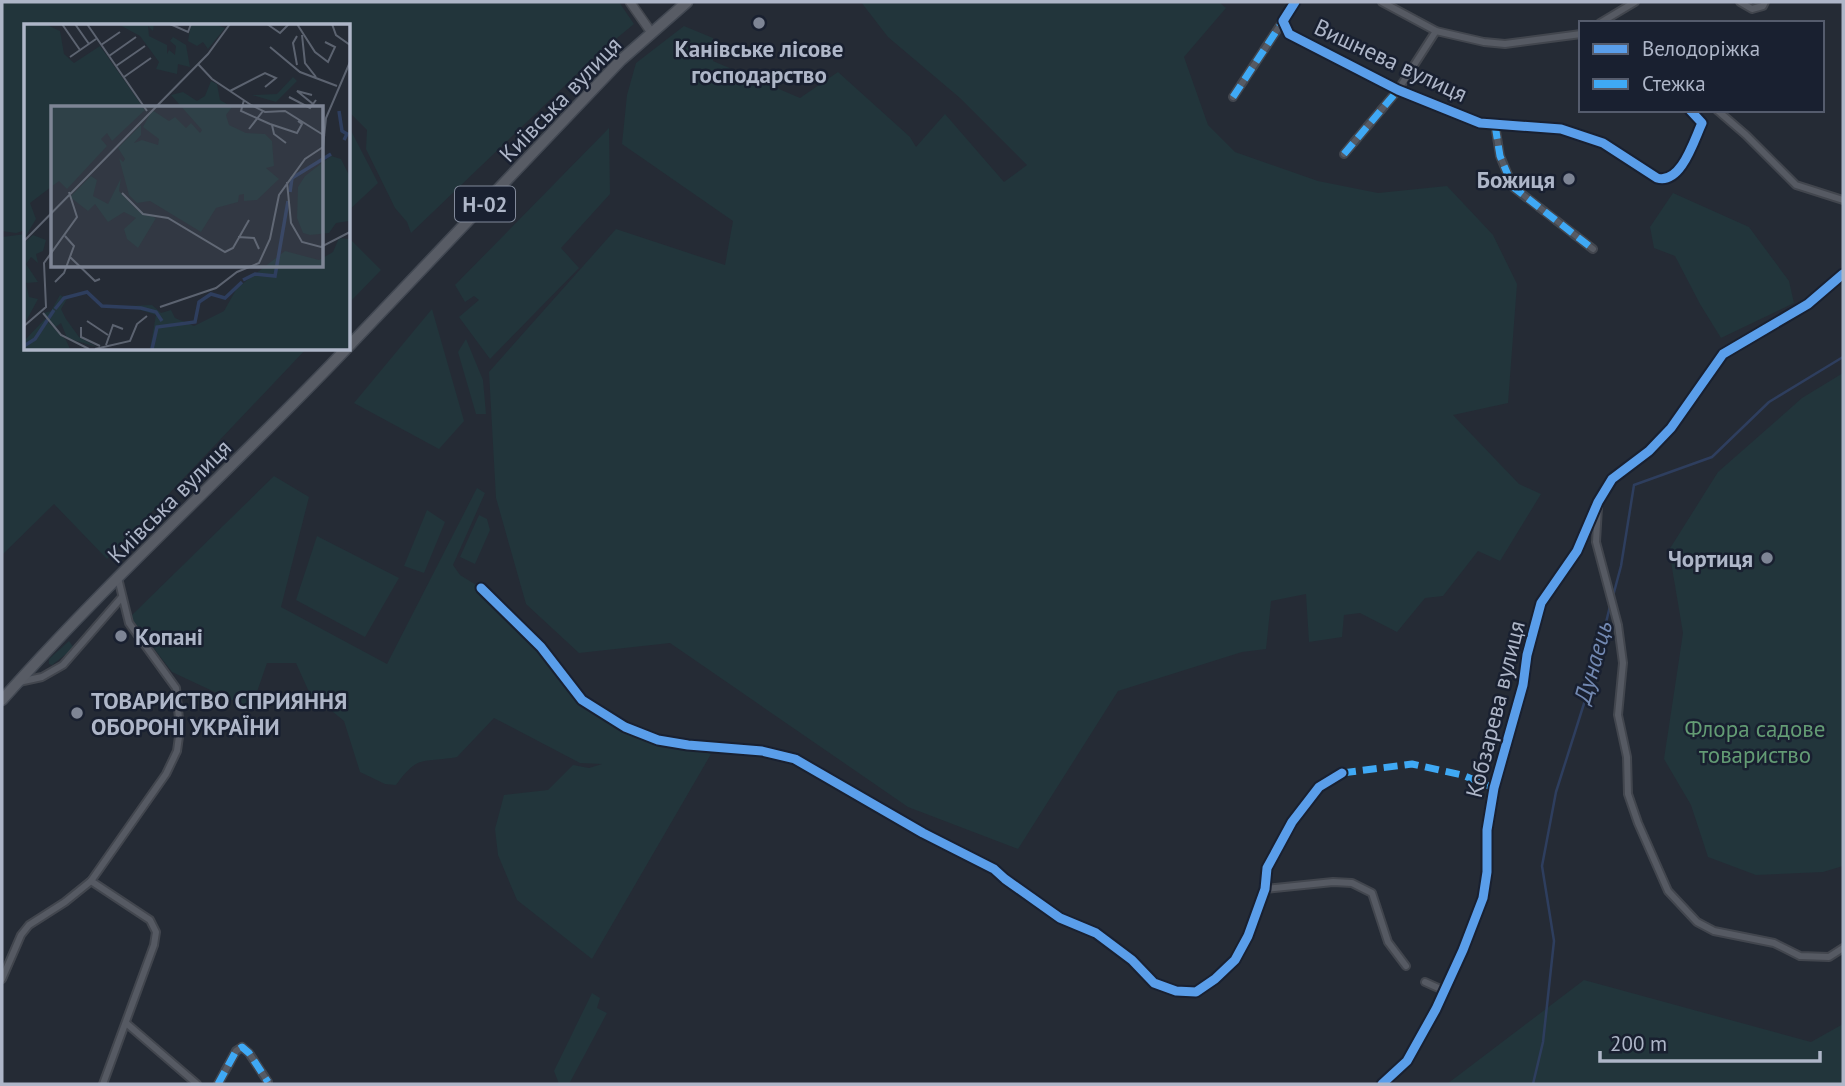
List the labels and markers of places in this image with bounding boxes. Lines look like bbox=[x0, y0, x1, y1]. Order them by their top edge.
marker: Канівське лісове господарство bbox=[751, 15, 767, 31]
place label: Канівське лісове господарство bbox=[675, 34, 843, 89]
place label: Божиця bbox=[1477, 165, 1555, 194]
marker: Божиця bbox=[1561, 171, 1577, 187]
place label: Чортиця bbox=[1668, 544, 1753, 573]
marker: Чортиця bbox=[1759, 550, 1775, 566]
place label: Копані bbox=[135, 622, 203, 651]
marker: Копані bbox=[113, 628, 129, 644]
place label: ТОВАРИСТВО СПРИЯННЯ ОБОРОНІ УКРАЇНИ bbox=[91, 686, 347, 741]
marker: ТОВАРИСТВО СПРИЯННЯ ОБОРОНІ УКРАЇНИ bbox=[69, 705, 85, 721]

